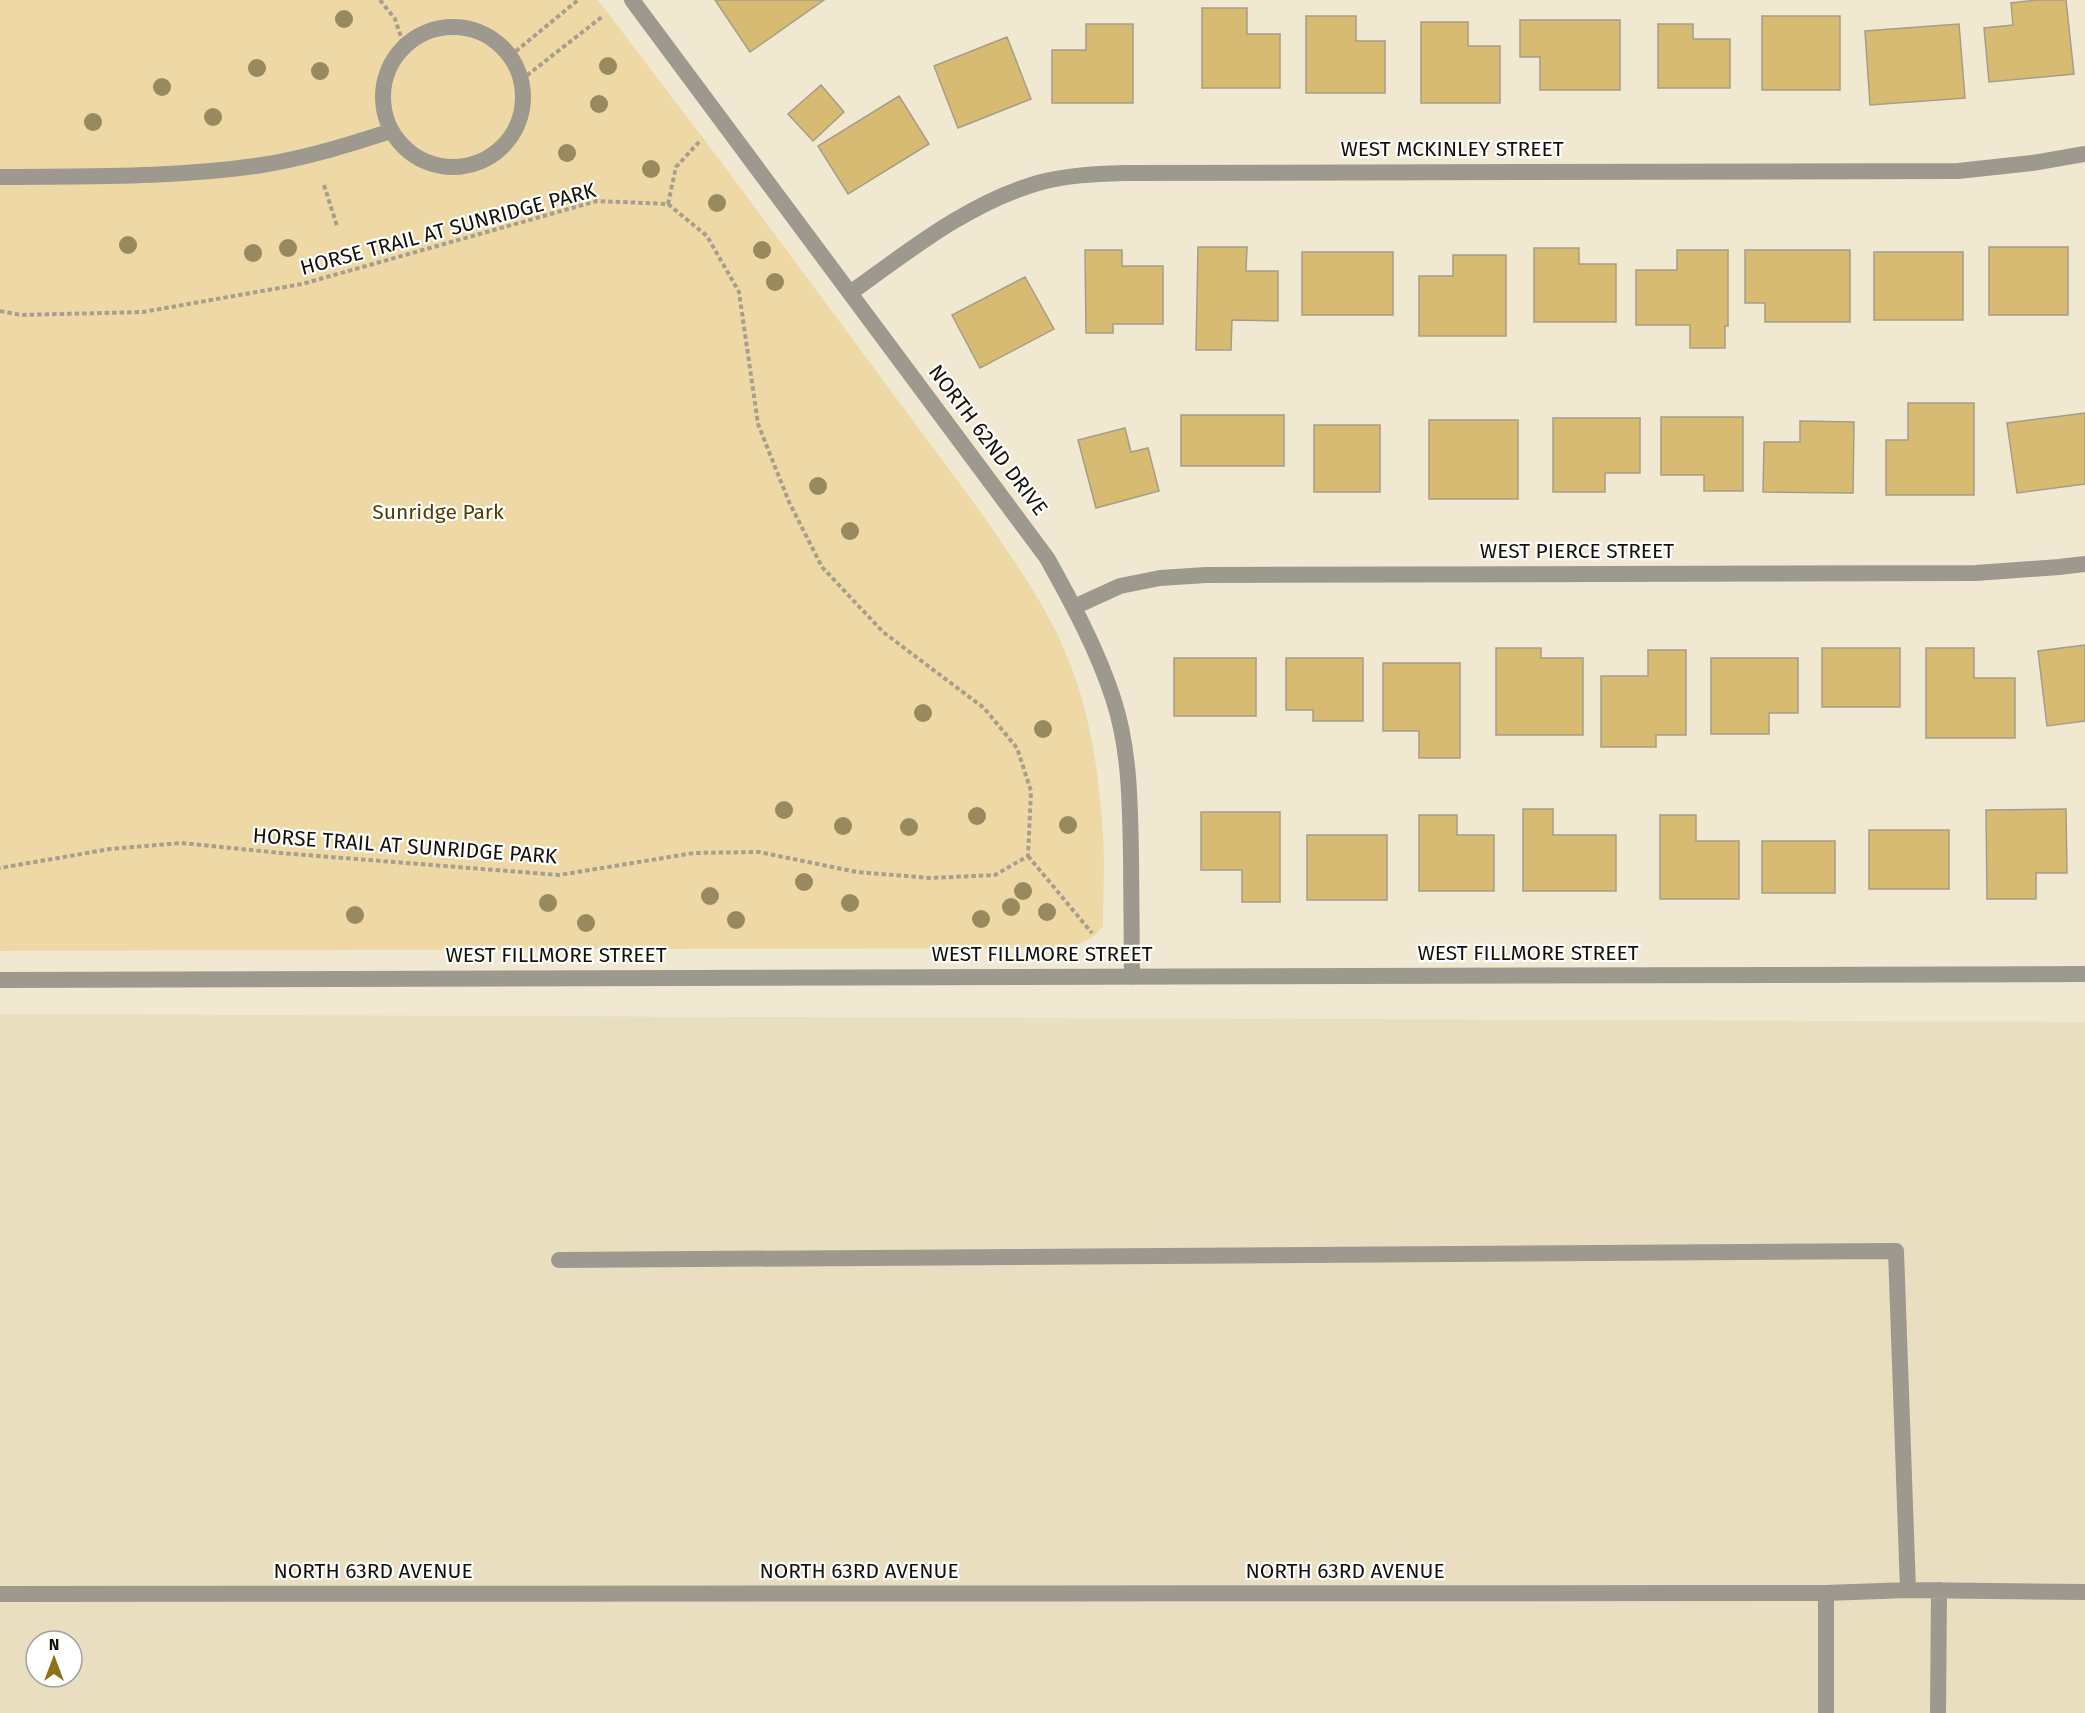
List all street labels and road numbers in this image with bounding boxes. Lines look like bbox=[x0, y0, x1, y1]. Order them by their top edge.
street label: WEST MCKINLEY STREET bbox=[1340, 136, 1564, 162]
street label: HORSE TRAIL AT SUNRIDGE PARK bbox=[297, 177, 599, 281]
street label: NORTH 62ND DRIVE bbox=[923, 360, 1053, 520]
street label: WEST PIERCE STREET bbox=[1480, 538, 1674, 564]
street label: HORSE TRAIL AT SUNRIDGE PARK bbox=[252, 822, 559, 870]
street label: WEST FILLMORE STREET bbox=[1417, 940, 1639, 966]
street label: WEST FILLMORE STREET bbox=[931, 941, 1153, 967]
street label: WEST FILLMORE STREET bbox=[445, 942, 667, 968]
street label: NORTH 63RD AVENUE bbox=[273, 1558, 473, 1584]
street label: NORTH 63RD AVENUE bbox=[759, 1558, 959, 1584]
street label: NORTH 63RD AVENUE bbox=[1245, 1558, 1445, 1584]

